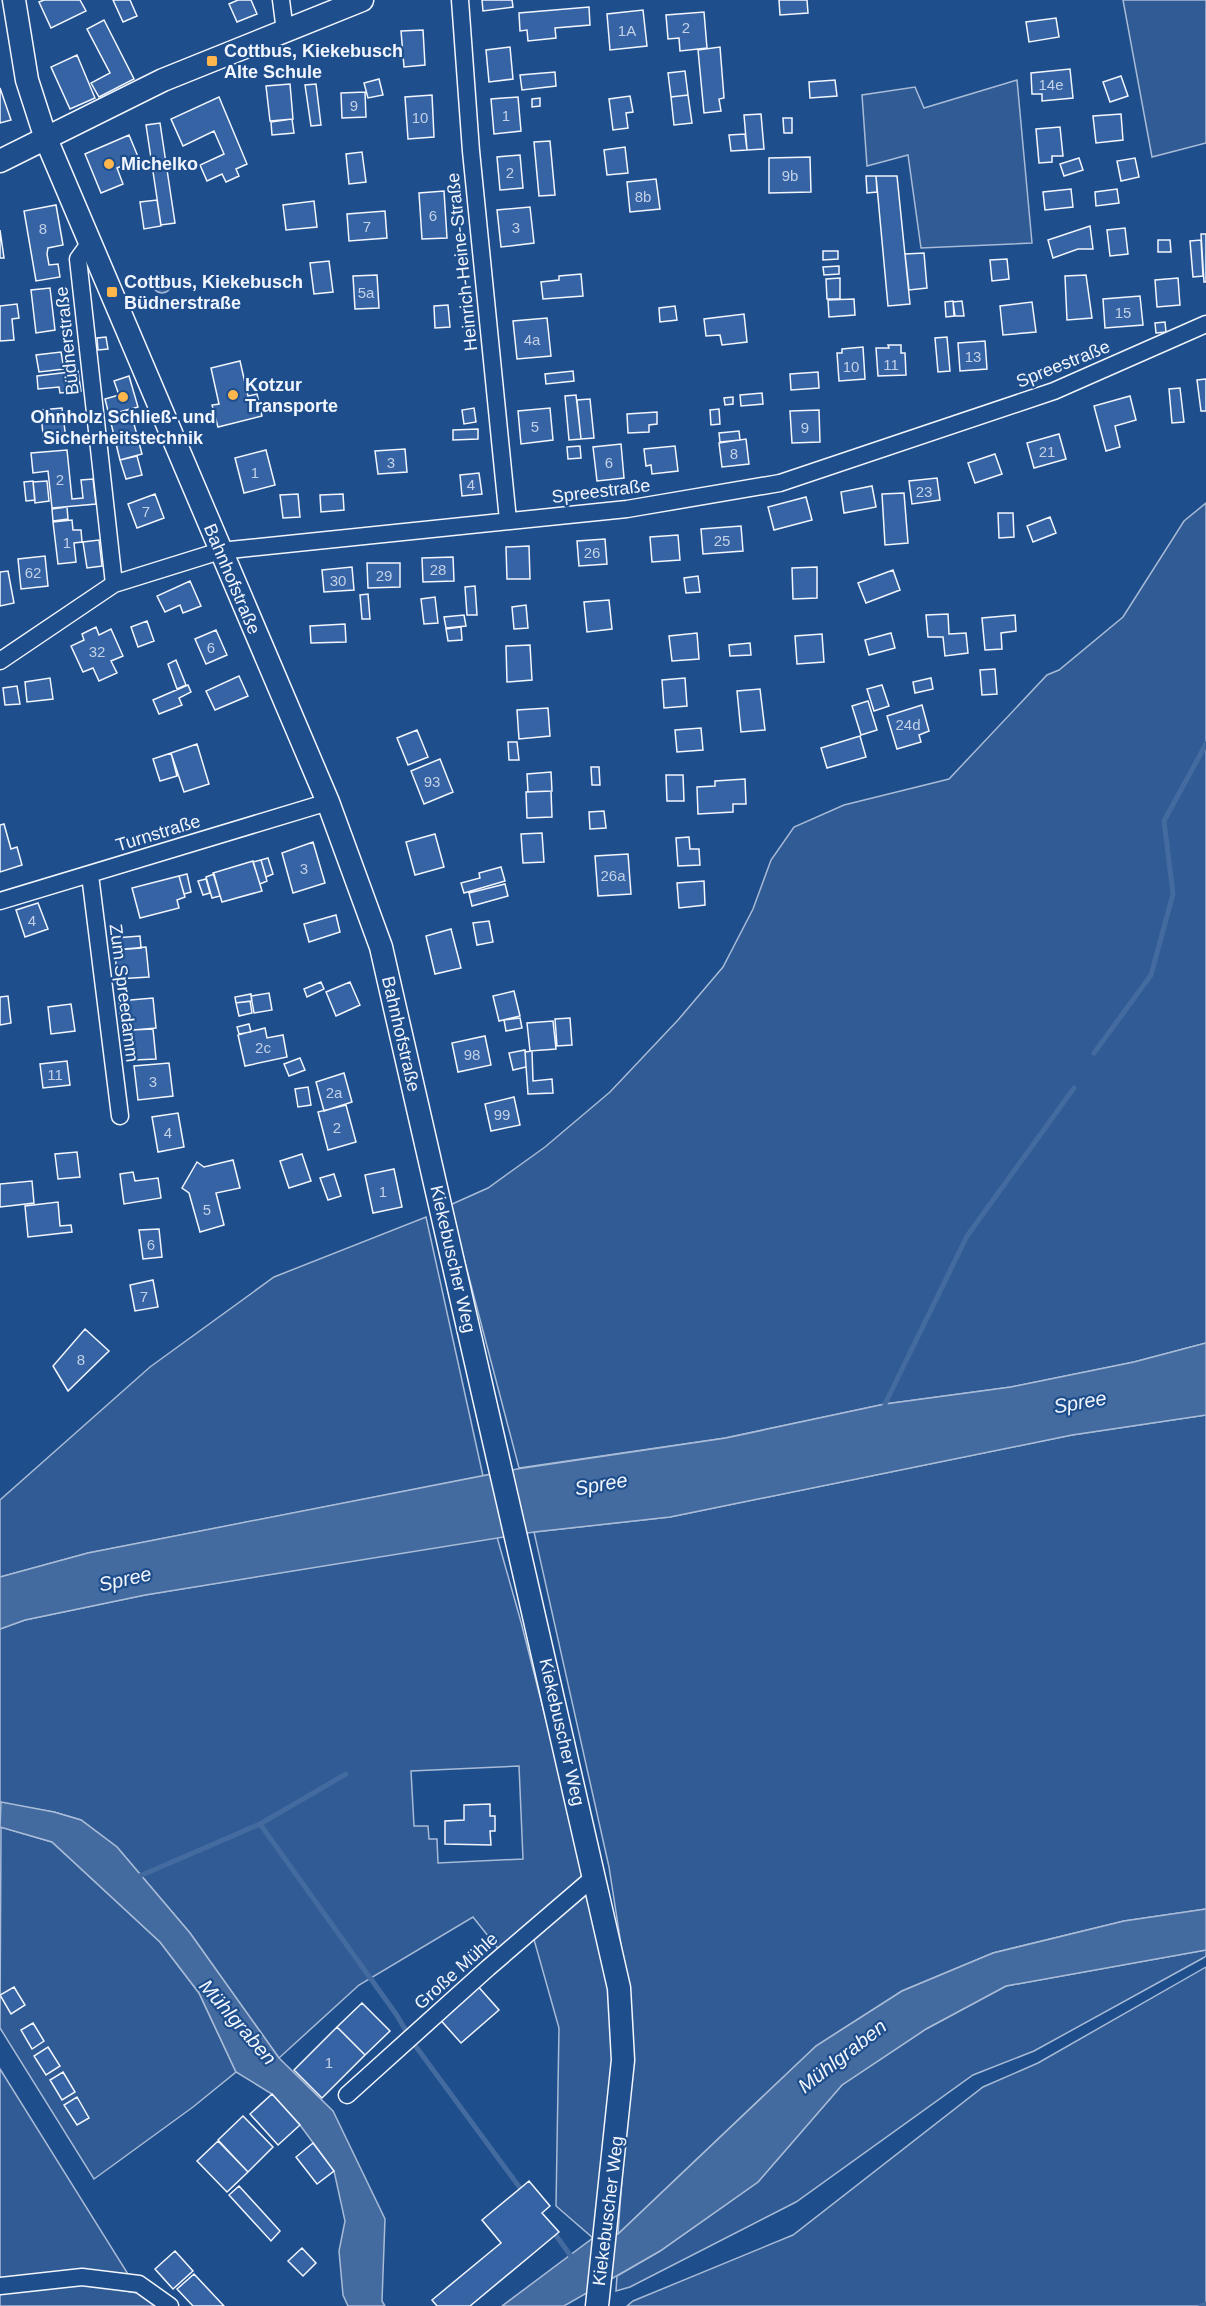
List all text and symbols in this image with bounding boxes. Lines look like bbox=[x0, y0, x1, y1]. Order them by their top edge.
house number: 2 bbox=[682, 19, 690, 36]
house number: 1A bbox=[618, 22, 636, 39]
place label: Cottbus, Kiekebusch Alte Schule bbox=[224, 41, 403, 82]
marker: Cottbus, Kiekebusch Alte Schule bbox=[205, 54, 219, 68]
house number: 14e bbox=[1038, 76, 1064, 93]
house number: 9 bbox=[350, 97, 358, 114]
house number: 1 bbox=[502, 107, 510, 124]
house number: 10 bbox=[412, 109, 428, 126]
place label: Michelko bbox=[121, 154, 198, 174]
marker: Michelko bbox=[102, 157, 116, 171]
house number: 2 bbox=[506, 164, 514, 181]
house number: 9b bbox=[782, 167, 798, 184]
street label: Heinrich-Heine-Straße bbox=[443, 172, 481, 352]
house number: 8b bbox=[635, 188, 651, 205]
house number: 6 bbox=[429, 207, 437, 224]
house number: 7 bbox=[363, 218, 371, 235]
house number: 3 bbox=[512, 219, 520, 236]
house number: 8 bbox=[39, 220, 47, 237]
place label: Cottbus, Kiekebusch Büdnerstraße bbox=[124, 272, 303, 313]
house number: 5a bbox=[358, 284, 375, 301]
marker: Cottbus, Kiekebusch Büdnerstraße bbox=[105, 285, 119, 299]
street label: Büdnerstraße bbox=[51, 286, 83, 396]
house number: 15 bbox=[1115, 304, 1131, 321]
house number: 4a bbox=[524, 331, 541, 348]
street label: Spreestraße bbox=[1013, 336, 1113, 392]
house number: 13 bbox=[965, 348, 981, 365]
house number: 11 bbox=[883, 356, 899, 373]
house number: 10 bbox=[843, 358, 859, 375]
place label: Kotzur Transporte bbox=[245, 375, 338, 416]
marker: Kotzur Transporte bbox=[226, 388, 240, 402]
marker: Ohnholz Schließ- und Sicherheitstechnik bbox=[116, 390, 130, 404]
place label: Ohnholz Schließ- und Sicherheitstechnik bbox=[31, 407, 215, 448]
house number: 5 bbox=[531, 418, 539, 435]
house number: 9 bbox=[801, 419, 809, 436]
house number: 21 bbox=[1039, 443, 1055, 460]
house number: 8 bbox=[730, 445, 738, 462]
house number: 3 bbox=[387, 454, 395, 471]
house number: 6 bbox=[605, 454, 613, 471]
house number: 1 bbox=[251, 464, 259, 481]
house number: 2 bbox=[56, 471, 64, 488]
street label: Spreestraße bbox=[551, 475, 651, 507]
house number: 4 bbox=[467, 476, 475, 493]
house number: 23 bbox=[916, 483, 932, 500]
house number: 7 bbox=[142, 503, 150, 520]
street label: Bahnhofstraße bbox=[200, 521, 264, 637]
house number: 25 bbox=[714, 532, 730, 549]
house number: 1 bbox=[63, 534, 71, 551]
house number: 26 bbox=[584, 544, 600, 561]
house number: 28 bbox=[430, 561, 446, 578]
house number: 62 bbox=[25, 564, 41, 581]
house number: 29 bbox=[376, 567, 392, 584]
house number: 30 bbox=[330, 572, 346, 589]
house number: 6 bbox=[207, 639, 215, 656]
house number: 32 bbox=[89, 643, 105, 660]
house number: 24d bbox=[895, 716, 921, 733]
house number: 93 bbox=[424, 773, 440, 790]
street label: Turnstraße bbox=[113, 811, 203, 855]
house number: 3 bbox=[300, 860, 308, 877]
house number: 26a bbox=[600, 867, 626, 884]
house number: 4 bbox=[28, 912, 36, 929]
street label: Zum Spreedamm bbox=[106, 923, 142, 1063]
street label: Bahnhofstraße bbox=[378, 974, 424, 1094]
house number: 2c bbox=[255, 1039, 271, 1056]
house number: 98 bbox=[464, 1046, 480, 1063]
house number: 11 bbox=[47, 1066, 63, 1083]
house number: 3 bbox=[149, 1073, 157, 1090]
house number: 2a bbox=[326, 1084, 343, 1101]
house number: 99 bbox=[494, 1106, 510, 1123]
house number: 2 bbox=[333, 1119, 341, 1136]
house number: 4 bbox=[164, 1124, 172, 1141]
house number: 1 bbox=[379, 1183, 387, 1200]
street label: Kiekebuscher Weg bbox=[426, 1183, 480, 1335]
house number: 5 bbox=[203, 1201, 211, 1218]
house number: 6 bbox=[147, 1236, 155, 1253]
house number: 7 bbox=[140, 1288, 148, 1305]
house number: 8 bbox=[77, 1351, 85, 1368]
water label: Spree bbox=[1052, 1387, 1108, 1417]
water label: Spree bbox=[573, 1469, 629, 1499]
water label: Spree bbox=[97, 1562, 153, 1596]
street label: Kiekebuscher Weg bbox=[535, 1656, 589, 1808]
street label: Große Mühle bbox=[410, 1928, 502, 2014]
water label: Mühlgraben bbox=[195, 1975, 281, 2069]
water label: Mühlgraben bbox=[794, 2015, 890, 2097]
house number: 1 bbox=[325, 2054, 333, 2071]
street label: Kiekebuscher Weg bbox=[589, 2135, 627, 2287]

